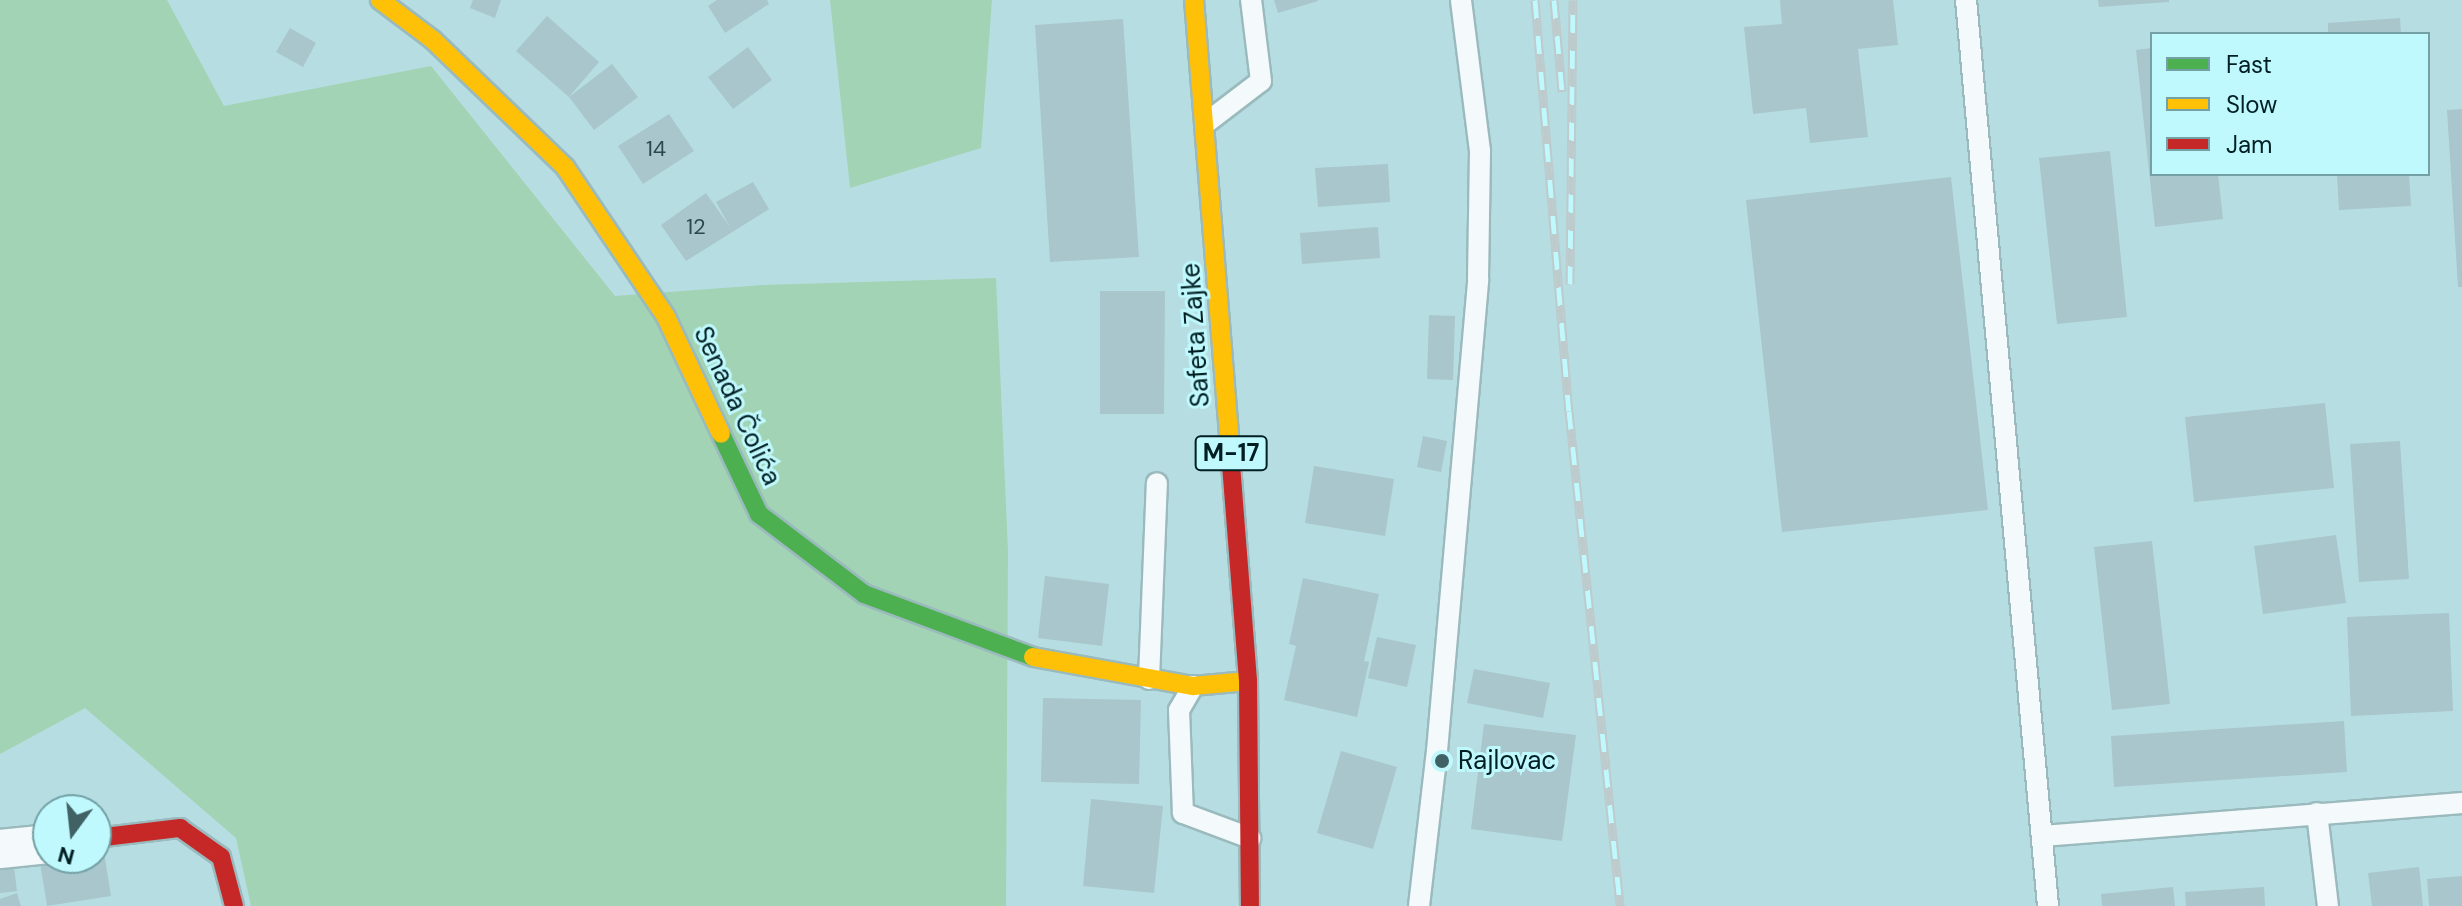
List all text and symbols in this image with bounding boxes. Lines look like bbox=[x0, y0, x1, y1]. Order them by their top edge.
legend bbox=[2150, 32, 2430, 176]
text: Fast bbox=[2226, 49, 2272, 80]
text: Slow bbox=[2226, 89, 2277, 120]
text: Jam bbox=[2226, 129, 2272, 160]
house number: 14 bbox=[646, 136, 666, 162]
house number: 12 bbox=[686, 214, 706, 240]
street label: Safeta Zajke bbox=[1175, 262, 1217, 408]
street label: Senada Čolića bbox=[687, 322, 787, 490]
road number: M-17 bbox=[1193, 433, 1269, 473]
place label: Rajlovac bbox=[1458, 745, 1556, 777]
marker: Rajlovac bbox=[1433, 752, 1451, 770]
north arrow bbox=[32, 794, 112, 874]
text: N bbox=[55, 840, 78, 872]

